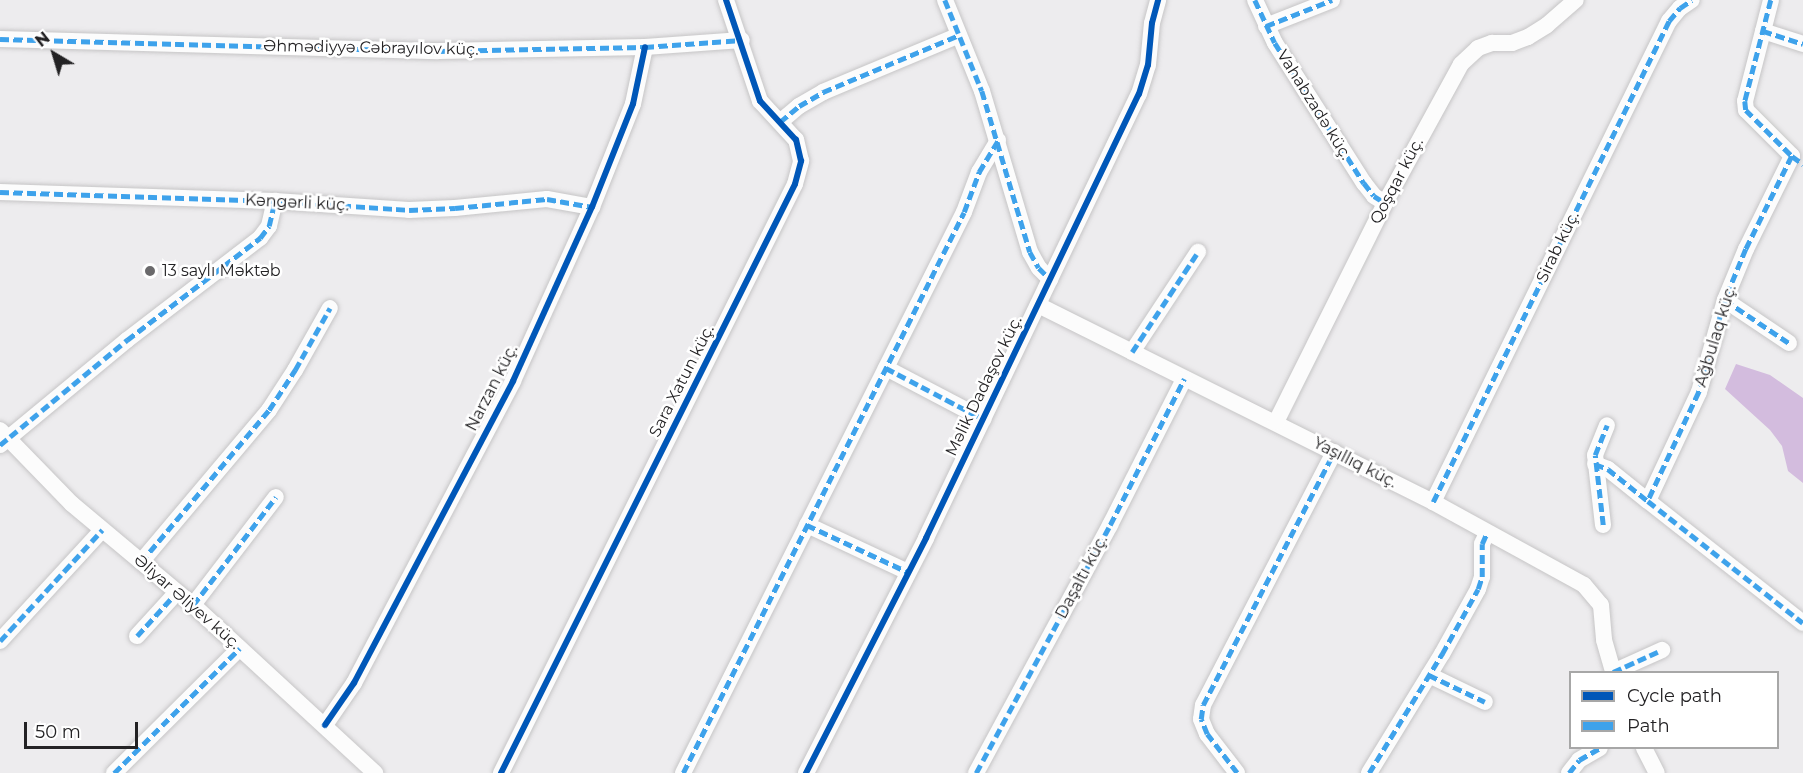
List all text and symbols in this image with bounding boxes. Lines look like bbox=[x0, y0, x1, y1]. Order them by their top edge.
north arrow bbox=[24, 24, 84, 84]
text: N bbox=[32, 28, 54, 51]
street label: Əhmədiyyə Cəbrayılov küç. bbox=[263, 37, 479, 59]
street label: Vahabzadə küç. bbox=[1273, 47, 1355, 163]
street label: Qoşqar küç. bbox=[1366, 135, 1428, 227]
street label: Kəngərli küç. bbox=[245, 191, 349, 215]
street label: Sirab küç. bbox=[1532, 208, 1584, 286]
place label: 13 saylı Məktəb bbox=[162, 261, 281, 281]
marker: 13 saylı Məktəb bbox=[143, 264, 157, 278]
street label: Ağbulaq küç. bbox=[1691, 283, 1741, 389]
street label: Məlik Dadaşov küç. bbox=[942, 313, 1026, 459]
street label: Sara Xatun küç. bbox=[645, 322, 719, 440]
street label: Narzan küç. bbox=[462, 342, 522, 434]
street label: Yaşıllıq küç. bbox=[1310, 434, 1400, 492]
street label: Daşaltı küç. bbox=[1052, 532, 1112, 622]
street label: Əliyar Əliyev küç. bbox=[130, 550, 244, 654]
legend bbox=[1569, 671, 1779, 749]
text: Cycle path bbox=[1627, 685, 1722, 707]
scale bar bbox=[27, 710, 141, 748]
text: Path bbox=[1627, 715, 1670, 737]
text: 50 m bbox=[35, 721, 81, 743]

